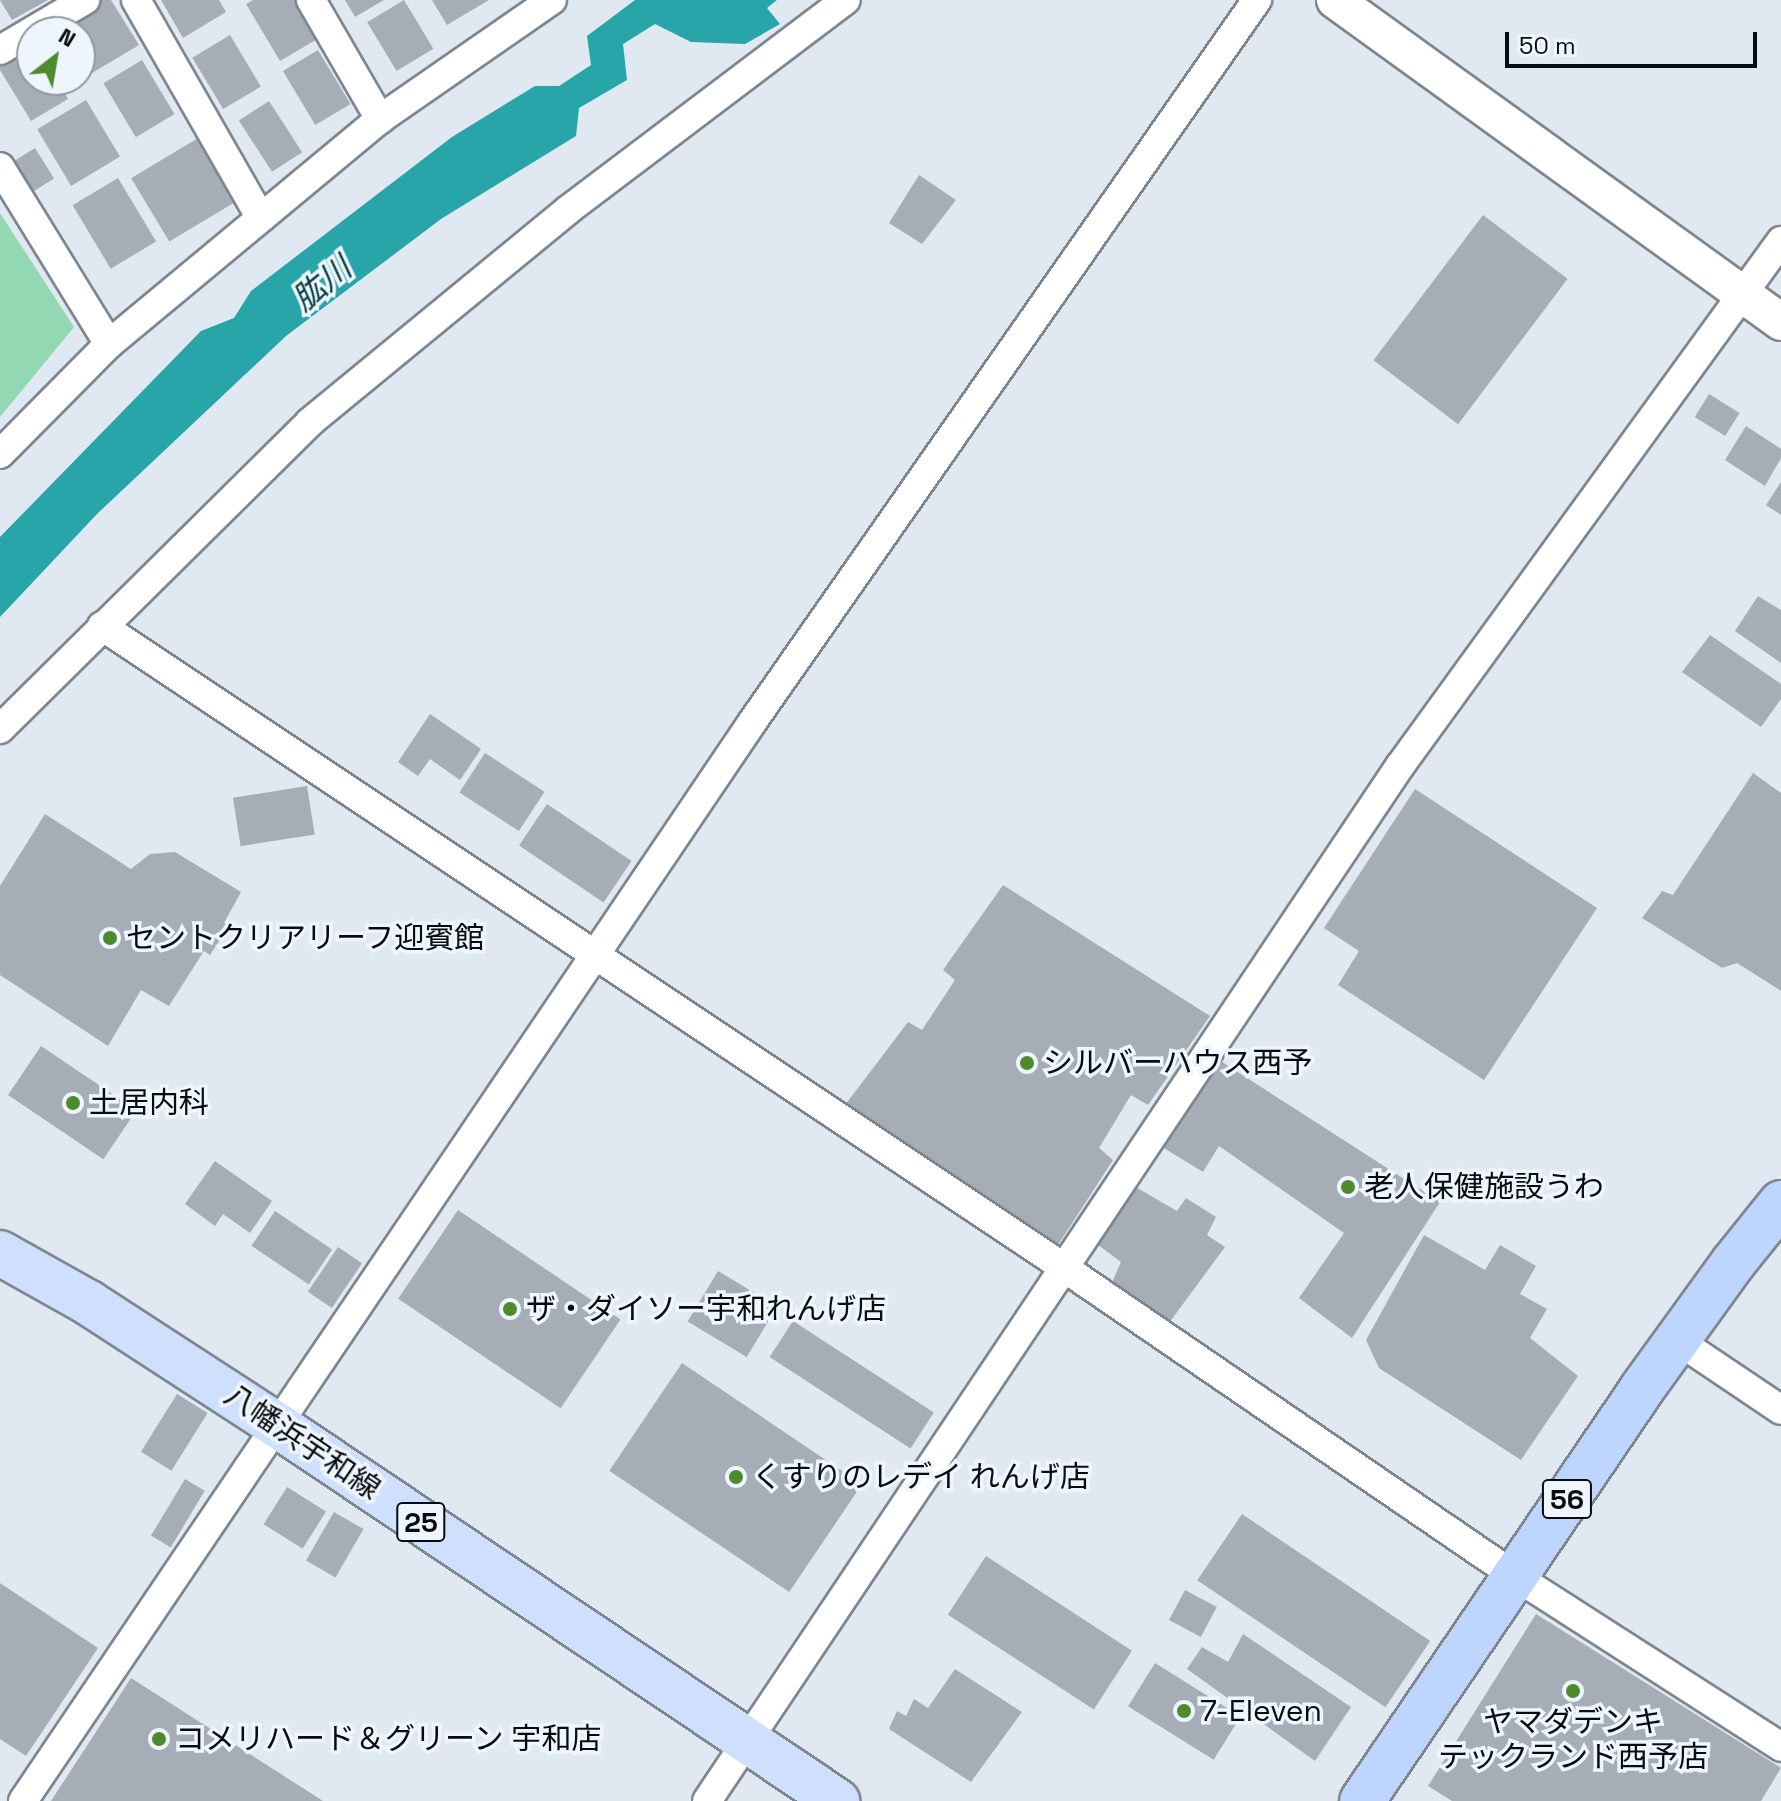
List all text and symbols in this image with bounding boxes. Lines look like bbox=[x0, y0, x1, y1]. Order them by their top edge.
north arrow bbox=[16, 16, 96, 96]
scale bar bbox=[1509, 16, 1761, 66]
text: N bbox=[54, 21, 81, 53]
text: 50 m bbox=[1519, 30, 1576, 61]
water label: 肱川 bbox=[285, 249, 359, 319]
place label: セントクリアリーフ迎賓館 bbox=[126, 920, 486, 956]
marker: セントクリアリーフ迎賓館 bbox=[101, 929, 119, 947]
place label: シルバーハウス西予 bbox=[1043, 1045, 1313, 1081]
marker: シルバーハウス西予 bbox=[1018, 1054, 1036, 1072]
place label: 土居内科 bbox=[89, 1085, 209, 1121]
marker: 土居内科 bbox=[64, 1094, 82, 1112]
place label: 老人保健施設うわ bbox=[1364, 1169, 1604, 1205]
marker: 老人保健施設うわ bbox=[1339, 1178, 1357, 1196]
place label: ザ・ダイソー宇和れんげ店 bbox=[526, 1291, 886, 1327]
marker: ザ・ダイソー宇和れんげ店 bbox=[501, 1300, 519, 1318]
street label: 八幡浜宇和線 bbox=[217, 1377, 387, 1507]
place label: くすりのレデイ れんげ店 bbox=[752, 1459, 1090, 1495]
marker: くすりのレデイ れんげ店 bbox=[727, 1468, 745, 1486]
road number: 56 bbox=[1541, 1475, 1593, 1523]
road number: 25 bbox=[395, 1498, 447, 1546]
marker: ヤマダデンキ テックランド西予店 bbox=[1564, 1682, 1582, 1700]
place label: 7-Eleven bbox=[1200, 1693, 1322, 1729]
marker: 7-Eleven bbox=[1175, 1702, 1193, 1720]
place label: ヤマダデンキ テックランド西予店 bbox=[1438, 1704, 1708, 1774]
place label: コメリハード＆グリーン 宇和店 bbox=[175, 1721, 603, 1757]
marker: コメリハード＆グリーン 宇和店 bbox=[150, 1730, 168, 1748]

